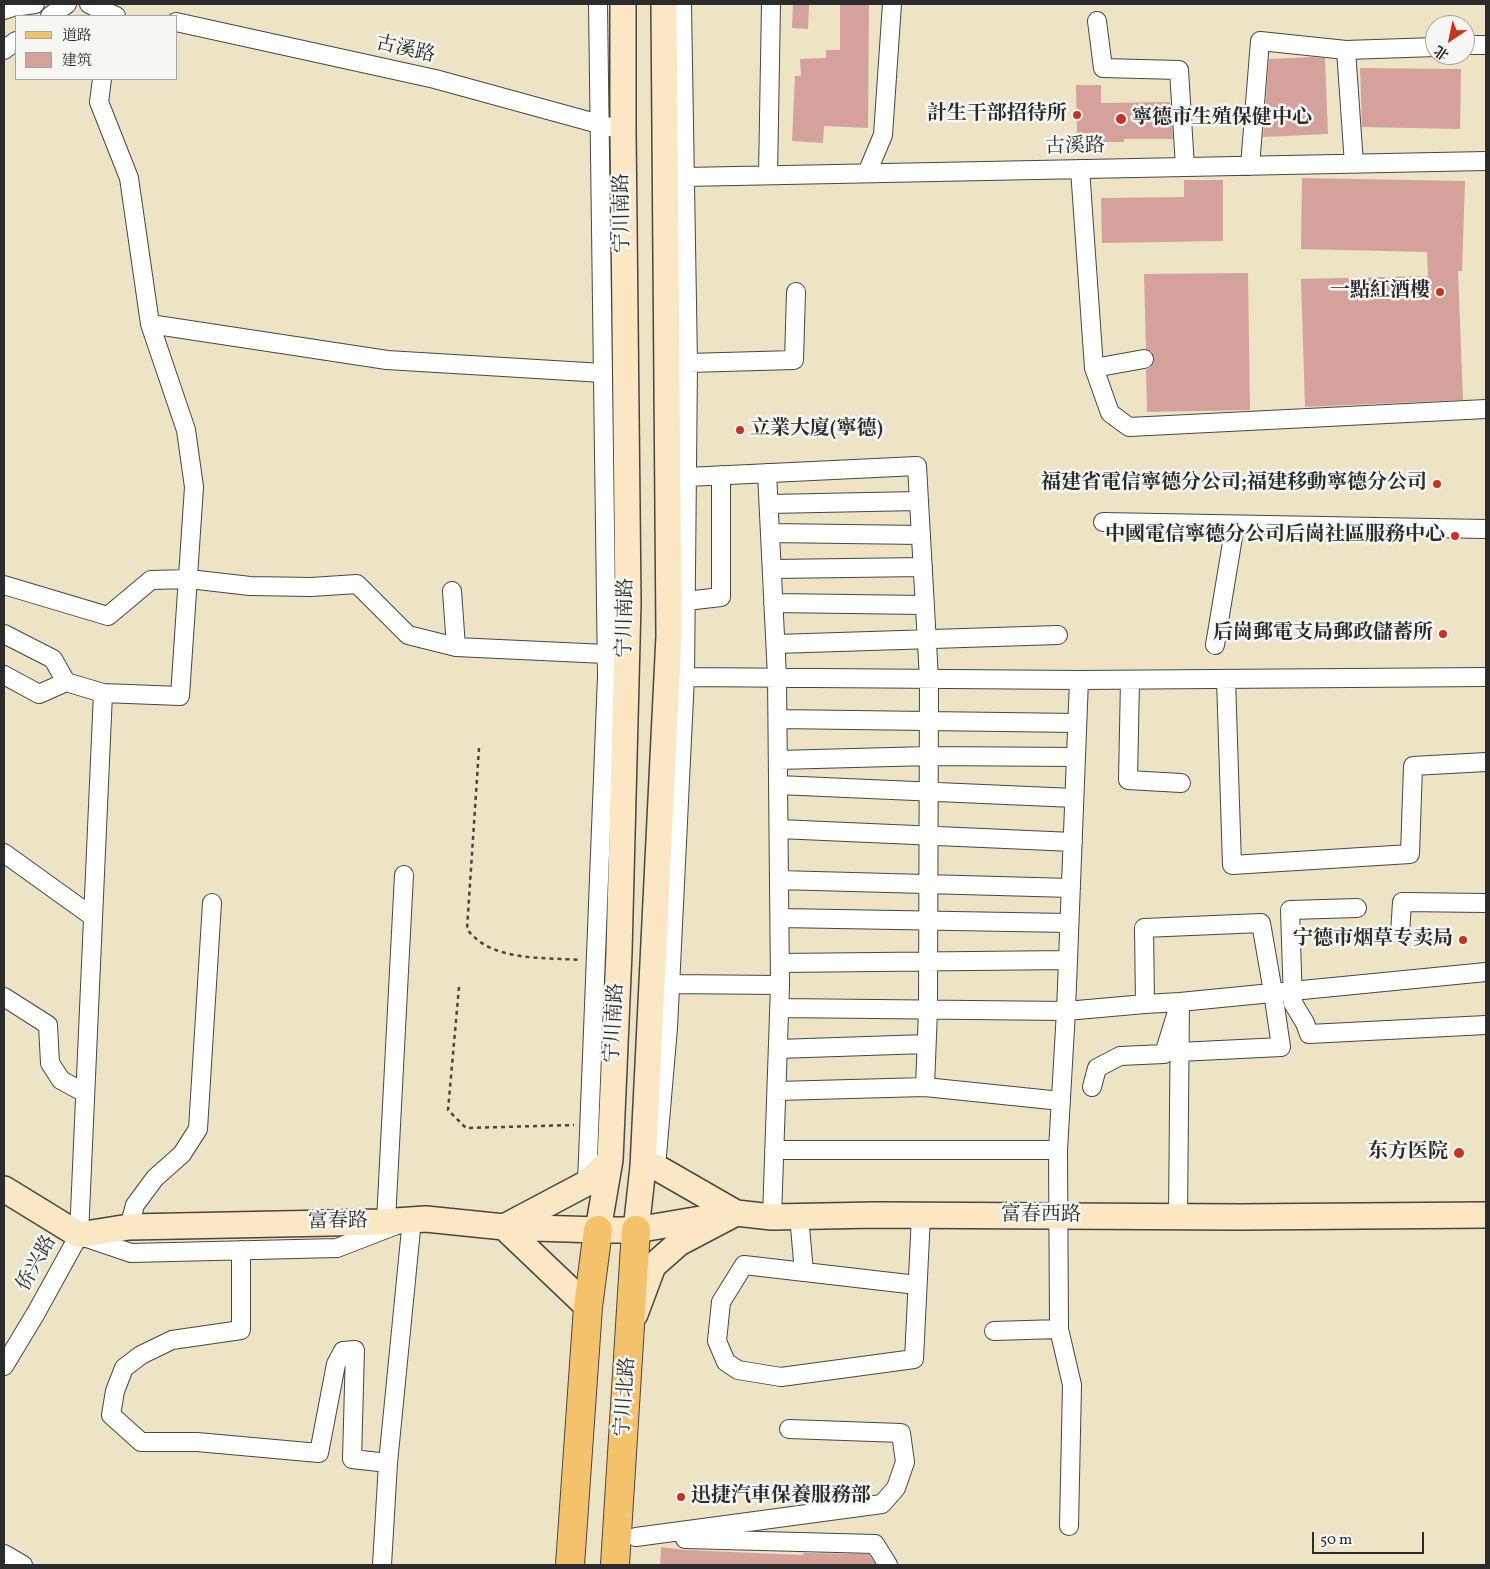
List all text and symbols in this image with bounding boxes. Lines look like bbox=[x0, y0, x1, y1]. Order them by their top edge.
legend bbox=[15, 15, 178, 80]
north arrow bbox=[1425, 15, 1475, 65]
text: 道路 bbox=[62, 26, 92, 47]
street label: 古溪路 bbox=[373, 33, 437, 69]
text: 北 bbox=[1431, 40, 1453, 64]
text: 建筑 bbox=[62, 51, 92, 72]
place label: 計生干部招待所 bbox=[927, 103, 1067, 127]
place label: 寧德市生殖保健中心 bbox=[1132, 107, 1312, 131]
marker: 計生干部招待所 bbox=[1071, 109, 1083, 121]
marker: 寧德市生殖保健中心 bbox=[1114, 112, 1128, 126]
street label: 古溪路 bbox=[1045, 135, 1105, 161]
street label: 宁川南路 bbox=[611, 173, 637, 253]
place label: 一點紅酒樓 bbox=[1330, 280, 1430, 304]
marker: 一點紅酒樓 bbox=[1434, 286, 1446, 298]
place label: 立業大廈(寧德) bbox=[750, 418, 883, 442]
marker: 立業大廈(寧德) bbox=[734, 424, 746, 436]
place label: 福建省電信寧德分公司;福建移動寧德分公司 bbox=[1041, 472, 1427, 496]
marker: 福建省電信寧德分公司;福建移動寧德分公司 bbox=[1431, 478, 1443, 490]
place label: 中國電信寧德分公司后崗社區服務中心 bbox=[1105, 524, 1445, 548]
marker: 中國電信寧德分公司后崗社區服務中心 bbox=[1449, 530, 1461, 542]
street label: 宁川南路 bbox=[614, 578, 640, 658]
place label: 后崗郵電支局郵政儲蓄所 bbox=[1213, 622, 1433, 646]
marker: 后崗郵電支局郵政儲蓄所 bbox=[1437, 628, 1449, 640]
place label: 宁德市烟草专卖局 bbox=[1293, 928, 1453, 952]
marker: 宁德市烟草专卖局 bbox=[1457, 934, 1469, 946]
street label: 宁川南路 bbox=[602, 982, 630, 1064]
place label: 东方医院 bbox=[1368, 1141, 1448, 1165]
marker: 东方医院 bbox=[1452, 1146, 1466, 1160]
street label: 富春西路 bbox=[1001, 1204, 1081, 1228]
street label: 富春路 bbox=[308, 1210, 368, 1236]
street label: 侨兴路 bbox=[13, 1232, 63, 1296]
street label: 宁川北路 bbox=[612, 1356, 642, 1438]
place label: 迅捷汽車保養服務部 bbox=[691, 1485, 871, 1509]
marker: 迅捷汽車保養服務部 bbox=[675, 1491, 687, 1503]
scale bar bbox=[1315, 1522, 1428, 1554]
text: 50 m bbox=[1320, 1530, 1352, 1551]

